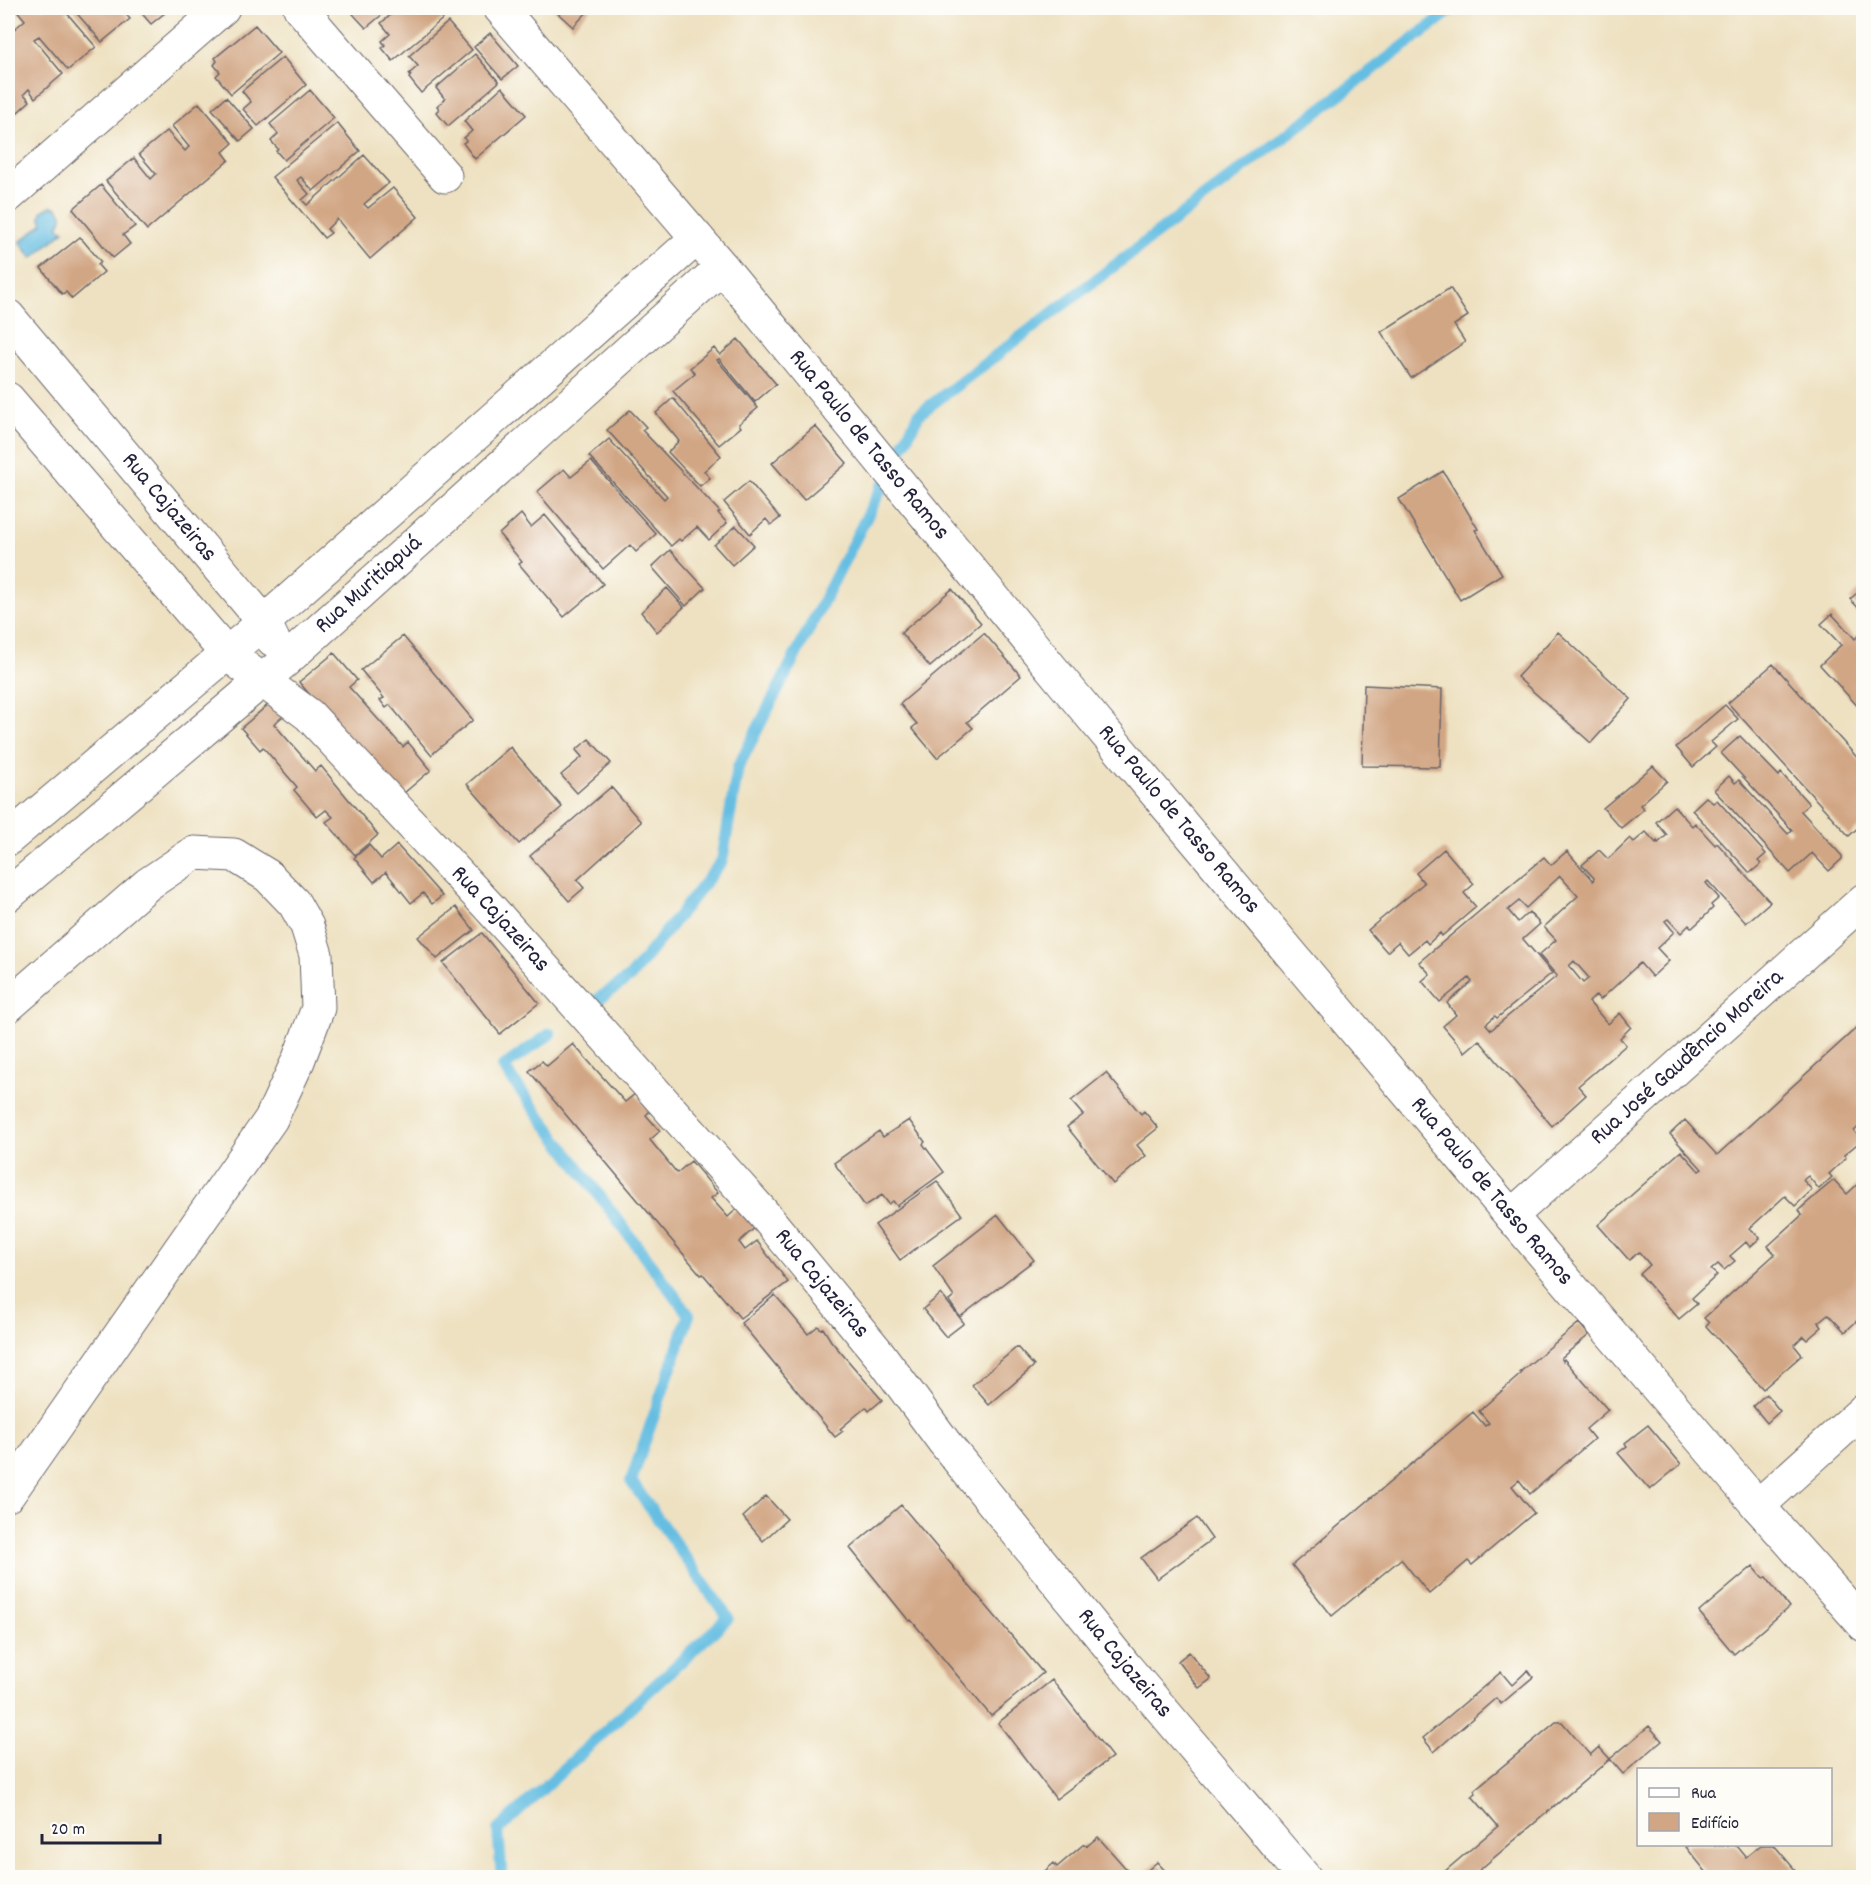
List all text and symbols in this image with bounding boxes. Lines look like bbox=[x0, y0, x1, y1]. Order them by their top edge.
street label: Rua Paulo de Tasso Ramos bbox=[780, 343, 957, 548]
street label: Rua Cajazeiras bbox=[112, 445, 224, 570]
street label: Rua Muritiapuá bbox=[308, 527, 431, 643]
street label: Rua Paulo de Tasso Ramos bbox=[1089, 718, 1268, 922]
street label: Rua Cajazeiras bbox=[442, 859, 557, 980]
street label: Rua José Gaudêncio Moreira bbox=[1583, 961, 1793, 1154]
street label: Rua Paulo de Tasso Ramos bbox=[1401, 1090, 1581, 1294]
street label: Rua Cajazeiras bbox=[766, 1221, 877, 1346]
street label: Rua Cajazeiras bbox=[1068, 1602, 1180, 1726]
legend bbox=[1637, 1768, 1832, 1846]
text: Rua bbox=[1691, 1782, 1717, 1807]
scale bar bbox=[42, 1807, 160, 1845]
text: Edifício bbox=[1691, 1812, 1739, 1837]
text: 20 m bbox=[51, 1818, 85, 1843]

